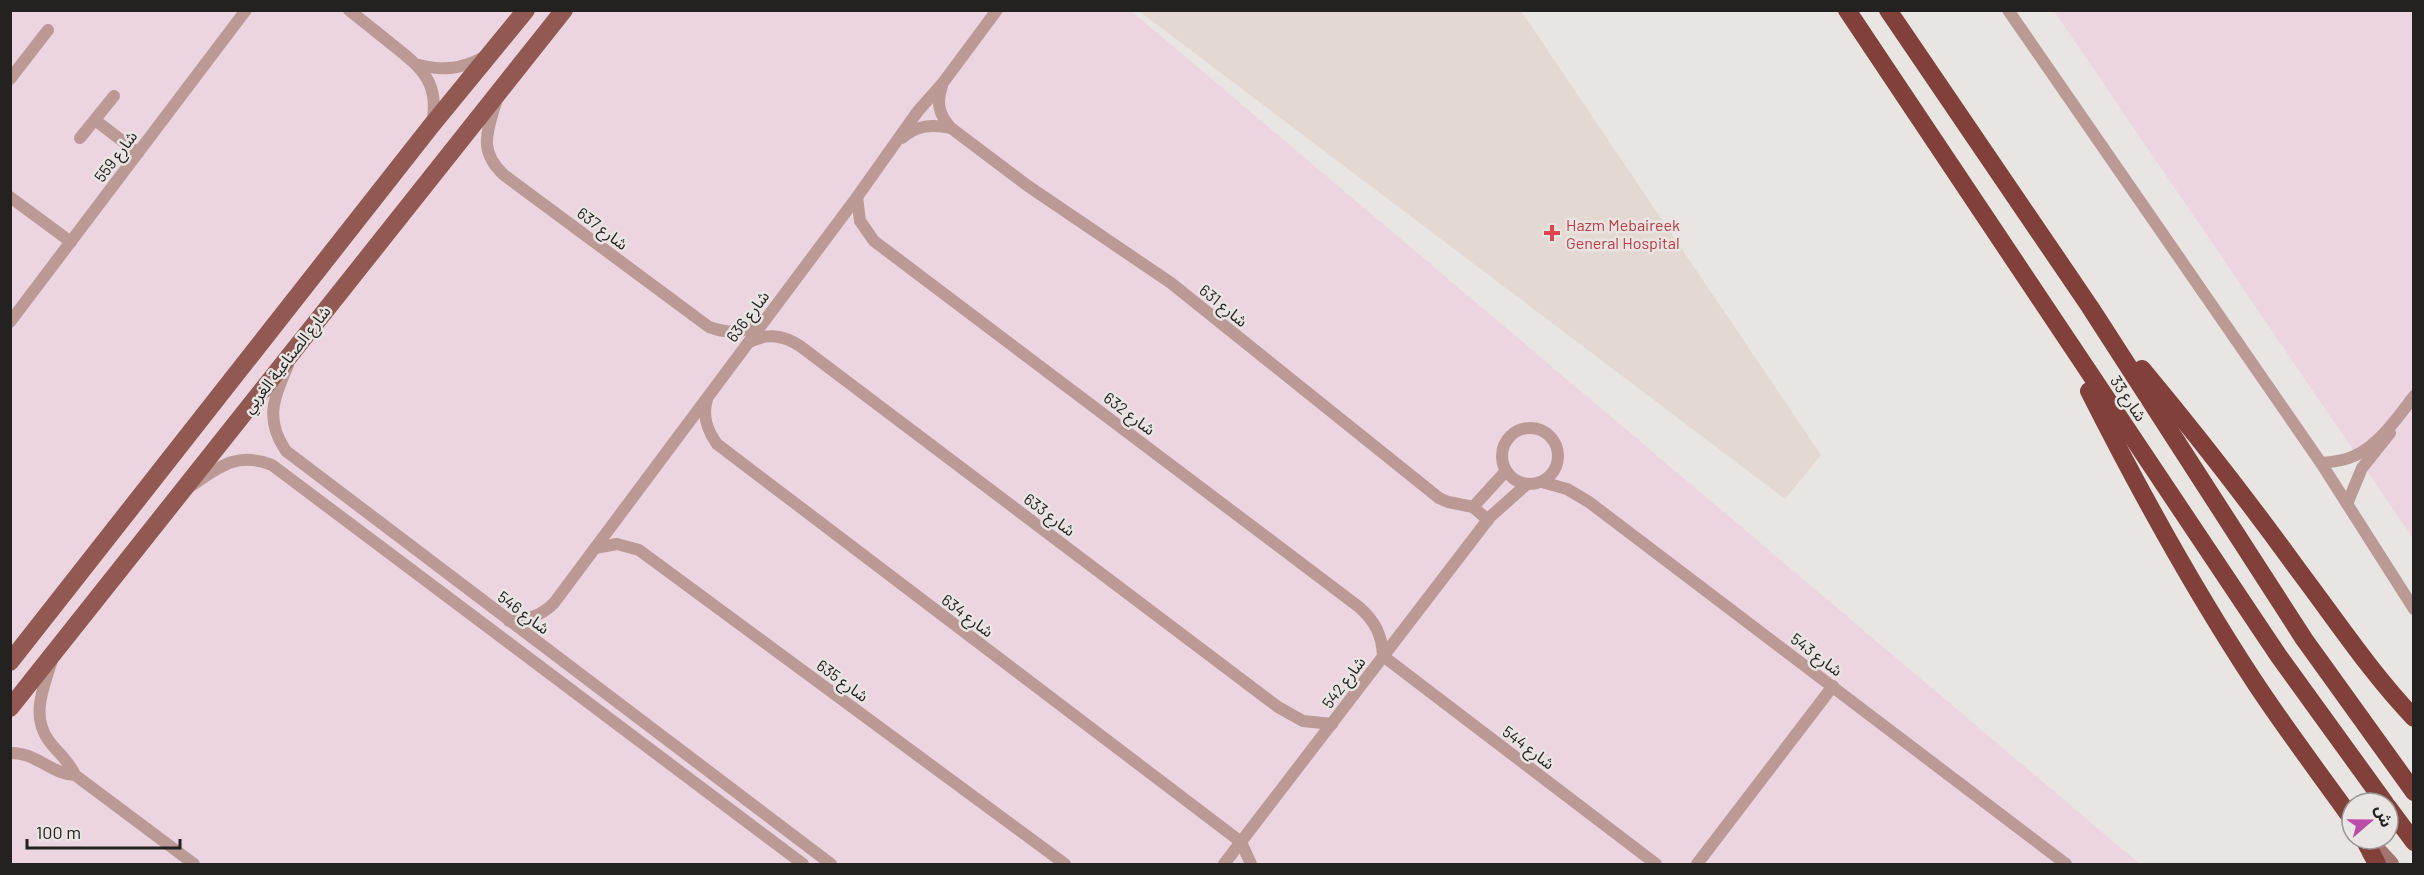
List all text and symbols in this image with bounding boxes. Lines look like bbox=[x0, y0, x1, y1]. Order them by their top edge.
street label: شارع 559 bbox=[90, 127, 144, 188]
street label: شارع 637 bbox=[572, 203, 632, 256]
place label: Hazm Mebaireek General Hospital bbox=[1566, 215, 1680, 252]
marker: Hazm Mebaireek General Hospital bbox=[1543, 224, 1561, 242]
street label: شارع 631 bbox=[1194, 280, 1252, 333]
street label: شارع 636 bbox=[722, 287, 776, 348]
street label: شارع الصناعية الغربي bbox=[238, 302, 337, 419]
street label: شارع 33 bbox=[2104, 372, 2151, 427]
street label: شارع 632 bbox=[1098, 388, 1159, 442]
street label: شارع 633 bbox=[1018, 489, 1079, 543]
street label: شارع 546 bbox=[492, 586, 554, 641]
street label: شارع 634 bbox=[936, 589, 998, 644]
street label: شارع 543 bbox=[1785, 628, 1847, 683]
street label: شارع 542 bbox=[1317, 652, 1372, 714]
street label: شارع 635 bbox=[811, 655, 872, 708]
street label: شارع 544 bbox=[1497, 721, 1559, 776]
north arrow bbox=[2340, 791, 2400, 851]
text: ش bbox=[2371, 802, 2397, 830]
scale bar bbox=[27, 812, 180, 850]
text: 100 m bbox=[36, 821, 81, 843]

